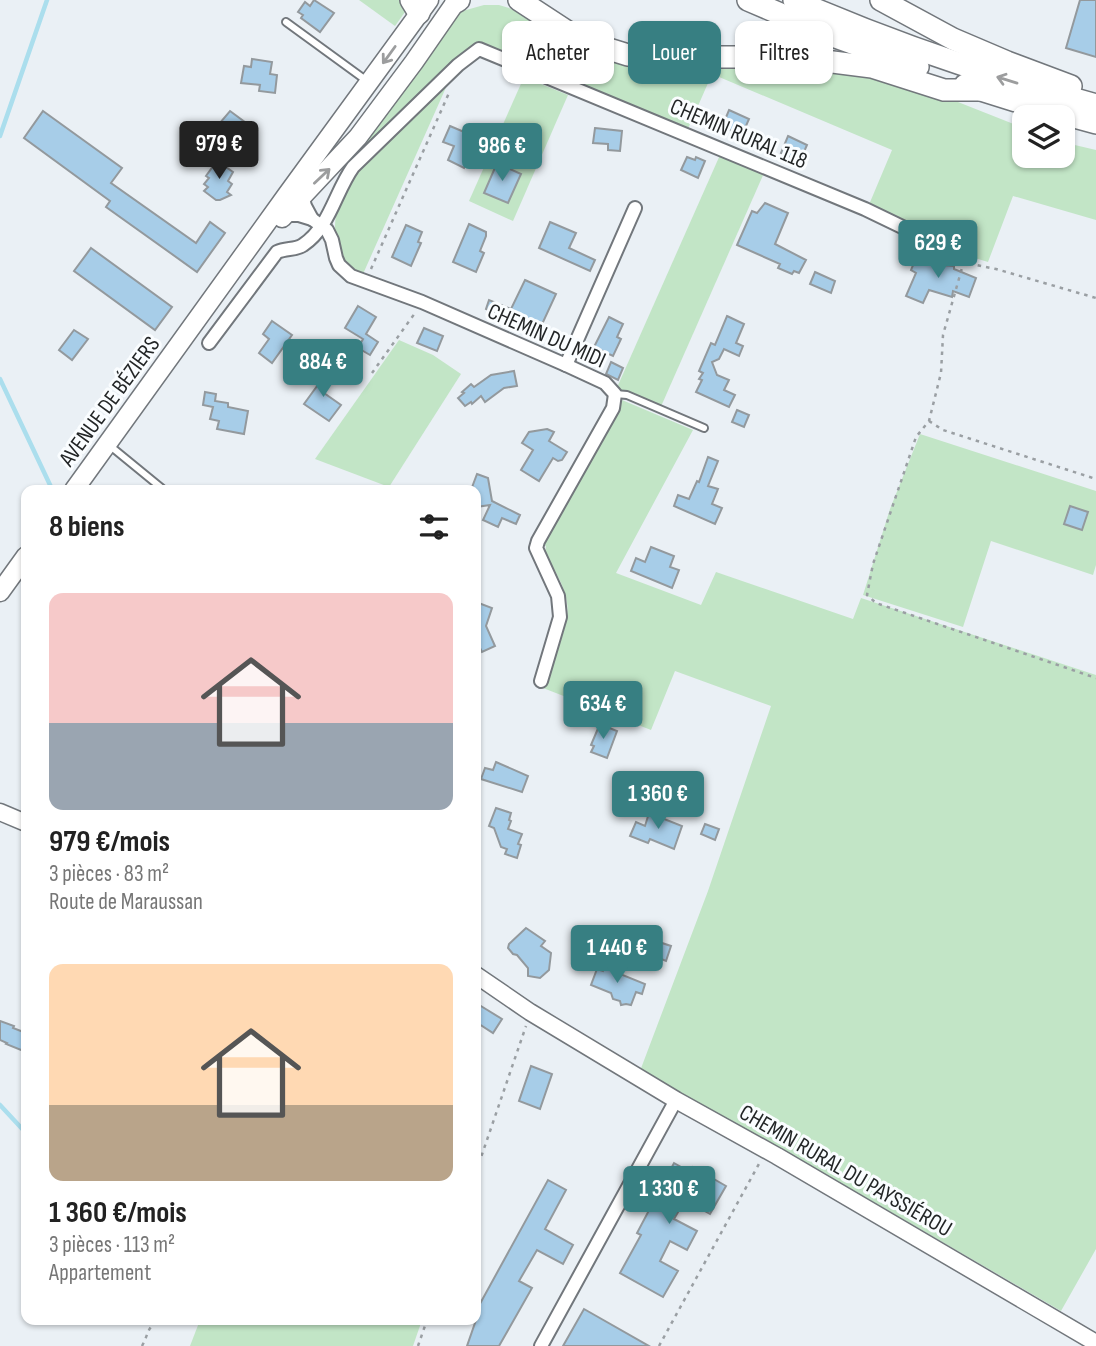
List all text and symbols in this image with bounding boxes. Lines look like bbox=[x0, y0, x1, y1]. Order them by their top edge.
chip: Acheter bbox=[502, 21, 614, 84]
chip: Louer bbox=[628, 21, 721, 84]
chip: Filtres bbox=[735, 21, 833, 84]
one-way arrow bbox=[381, 45, 396, 64]
one-way arrow bbox=[996, 72, 1018, 85]
street label: CHEMIN RURAL 118 bbox=[666, 92, 812, 175]
map controls bbox=[1012, 105, 1075, 168]
button: layers bbox=[1012, 105, 1075, 168]
pin: 979 € bbox=[170, 122, 268, 181]
pin: 986 € bbox=[453, 124, 551, 183]
text: 979 € bbox=[195, 130, 243, 158]
text: 986 € bbox=[478, 132, 526, 160]
one-way arrow bbox=[313, 168, 330, 185]
pin: 629 € bbox=[889, 220, 987, 280]
text: 629 € bbox=[914, 229, 962, 257]
street label: CHEMIN DU MIDI bbox=[483, 297, 610, 374]
street label: AVENUE DE BÉZIERS bbox=[53, 331, 166, 473]
pin: 884 € bbox=[274, 340, 372, 399]
text: 884 € bbox=[299, 348, 347, 376]
icon: filters bbox=[415, 508, 453, 546]
text: 8 biens bbox=[49, 509, 125, 545]
icon: home bbox=[188, 639, 314, 765]
pin: 634 € bbox=[554, 682, 652, 741]
text: 634 € bbox=[579, 690, 627, 718]
pin: 1 360 € bbox=[593, 772, 723, 831]
text: 1 360 € bbox=[628, 780, 688, 808]
text: 979 €/mois bbox=[49, 824, 170, 860]
text: 3 pièces · 83 m² bbox=[49, 860, 169, 888]
text: Route de Maraussan bbox=[49, 888, 203, 916]
pin: 1 440 € bbox=[552, 926, 682, 985]
text: 1 440 € bbox=[587, 934, 647, 962]
icon: home bbox=[188, 1010, 314, 1136]
street label: CHEMIN RURAL DU PAYSSIÉROU bbox=[734, 1099, 957, 1243]
pin: 1 330 € bbox=[604, 1166, 734, 1226]
text: 1 330 € bbox=[639, 1175, 699, 1203]
text: 1 360 €/mois bbox=[49, 1195, 187, 1231]
text: 3 pièces · 113 m² bbox=[49, 1231, 175, 1259]
text: Appartement bbox=[49, 1259, 151, 1287]

